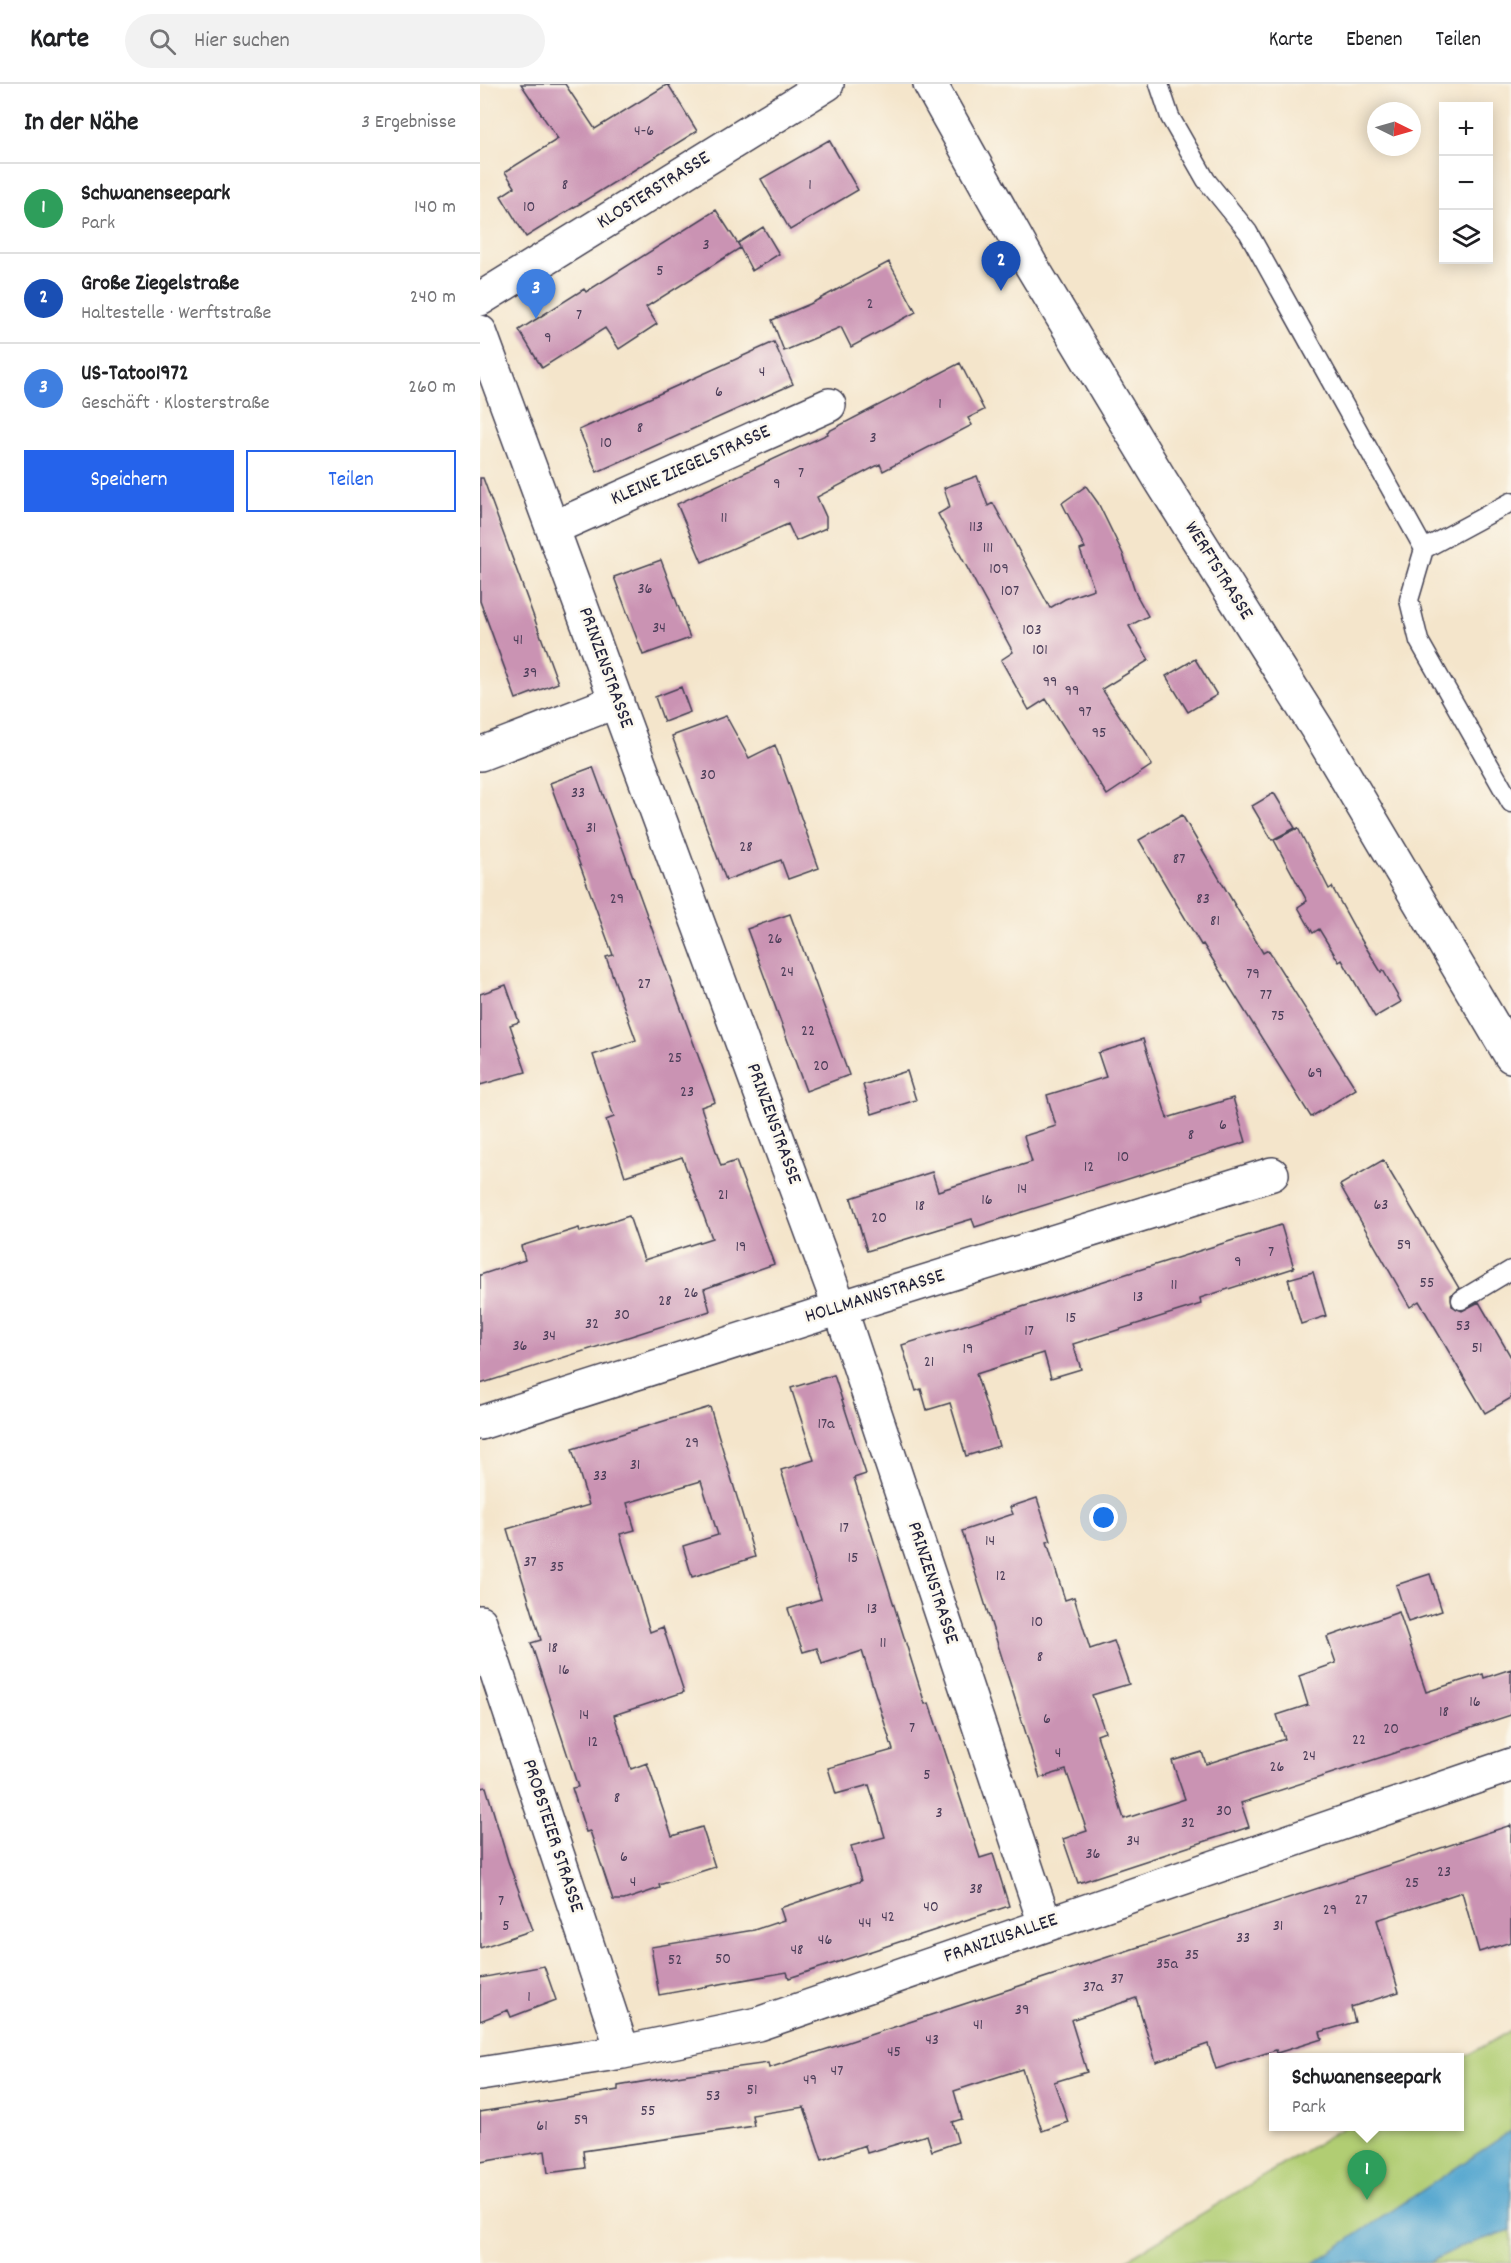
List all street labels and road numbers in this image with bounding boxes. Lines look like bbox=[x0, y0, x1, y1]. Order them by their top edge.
street label: KLOSTERSTRASSE bbox=[592, 145, 716, 237]
street label: KLEINE ZIEGELSTRASSE bbox=[607, 418, 775, 514]
street label: WERFTSTRASSE bbox=[1177, 516, 1259, 626]
street label: PRINZENSTRASSE bbox=[570, 604, 640, 732]
street label: PRINZENSTRASSE bbox=[738, 1060, 808, 1188]
street label: HOLLMANNSTRASSE bbox=[802, 1262, 948, 1332]
street label: PRINZENSTRASSE bbox=[899, 1518, 965, 1648]
street label: PROBSTEIER STRASSE bbox=[514, 1756, 590, 1916]
street label: FRANZIUSALLEE bbox=[940, 1906, 1062, 1972]

